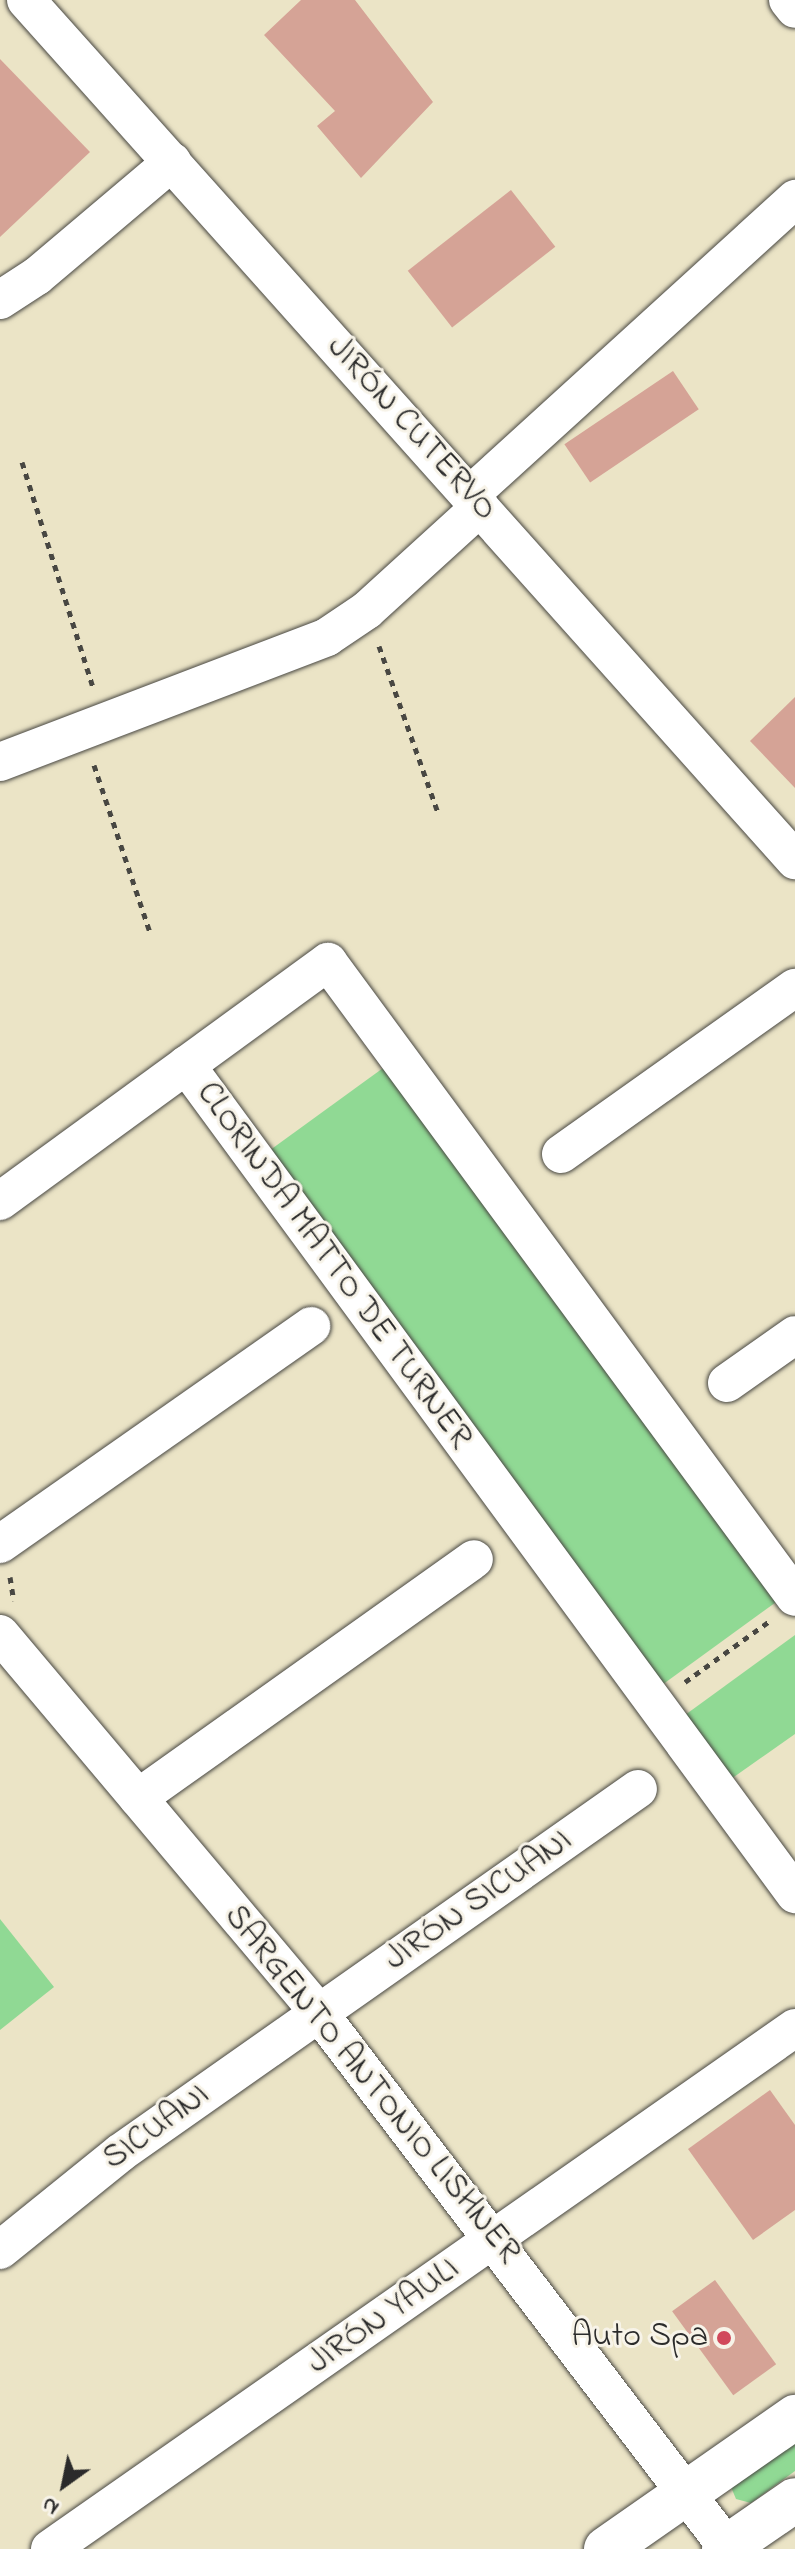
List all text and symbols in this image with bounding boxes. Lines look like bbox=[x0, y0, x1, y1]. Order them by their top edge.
street label: JIRÓN CUTERVO bbox=[317, 328, 505, 530]
street label: CLORINDA MATTO DE TURNER bbox=[186, 1075, 480, 1457]
street label: JIRÓN SICUANI bbox=[377, 1821, 581, 1981]
street label: SARGENTO ANTONIO LISHNER bbox=[214, 1898, 528, 2272]
street label: SICUANI bbox=[96, 2076, 218, 2180]
street label: JIRÓN YAULI bbox=[300, 2250, 468, 2384]
place label: Auto Spa bbox=[571, 2318, 708, 2358]
marker: Auto Spa bbox=[715, 2329, 733, 2347]
north arrow bbox=[24, 2445, 104, 2525]
text: N bbox=[36, 2488, 66, 2523]

